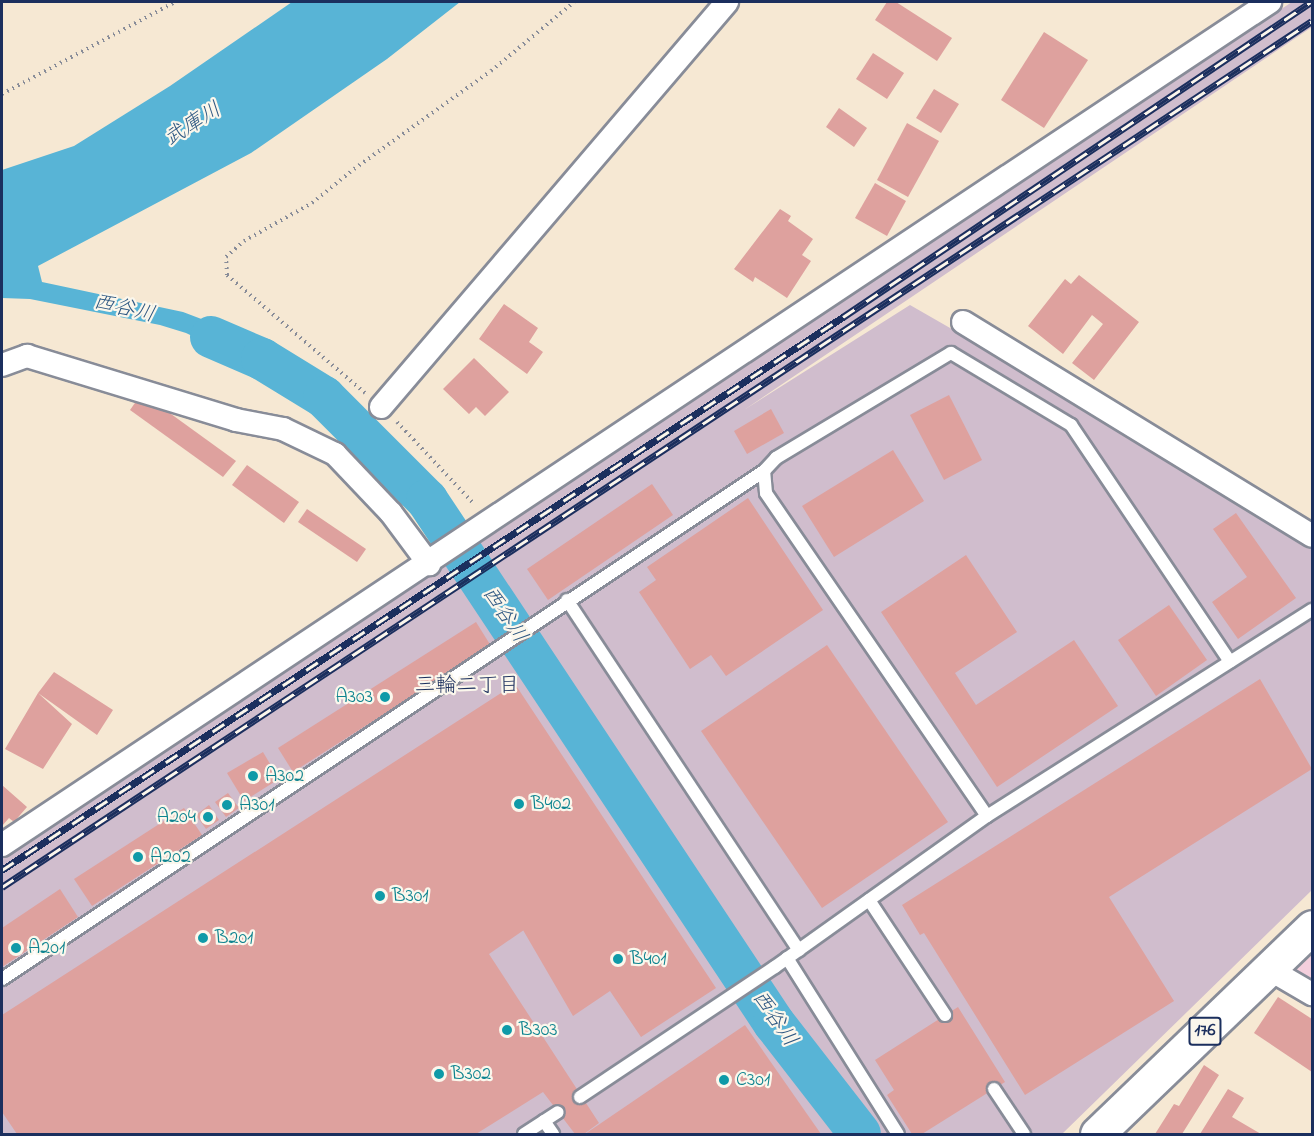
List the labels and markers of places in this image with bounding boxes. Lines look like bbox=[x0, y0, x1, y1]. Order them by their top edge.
place label: A303 bbox=[336, 685, 373, 709]
marker: A303 bbox=[378, 690, 392, 704]
place label: A302 bbox=[265, 764, 304, 788]
marker: A302 bbox=[246, 769, 260, 783]
place label: B402 bbox=[531, 792, 571, 816]
place label: A301 bbox=[239, 793, 275, 817]
marker: B402 bbox=[512, 797, 526, 811]
marker: A301 bbox=[220, 798, 234, 812]
place label: A204 bbox=[157, 805, 196, 829]
marker: A204 bbox=[201, 810, 215, 824]
place label: A202 bbox=[150, 845, 191, 869]
marker: A202 bbox=[131, 850, 145, 864]
place label: B301 bbox=[392, 884, 429, 908]
marker: B301 bbox=[373, 889, 387, 903]
place label: B201 bbox=[215, 926, 253, 950]
marker: B201 bbox=[196, 931, 210, 945]
place label: A201 bbox=[28, 936, 65, 960]
marker: A201 bbox=[9, 941, 23, 955]
place label: B401 bbox=[630, 947, 667, 971]
marker: B401 bbox=[611, 952, 625, 966]
place label: B303 bbox=[519, 1018, 558, 1042]
marker: B303 bbox=[500, 1023, 514, 1037]
place label: B302 bbox=[451, 1062, 491, 1086]
marker: B302 bbox=[432, 1067, 446, 1081]
place label: C301 bbox=[736, 1068, 770, 1092]
marker: C301 bbox=[717, 1073, 731, 1087]

